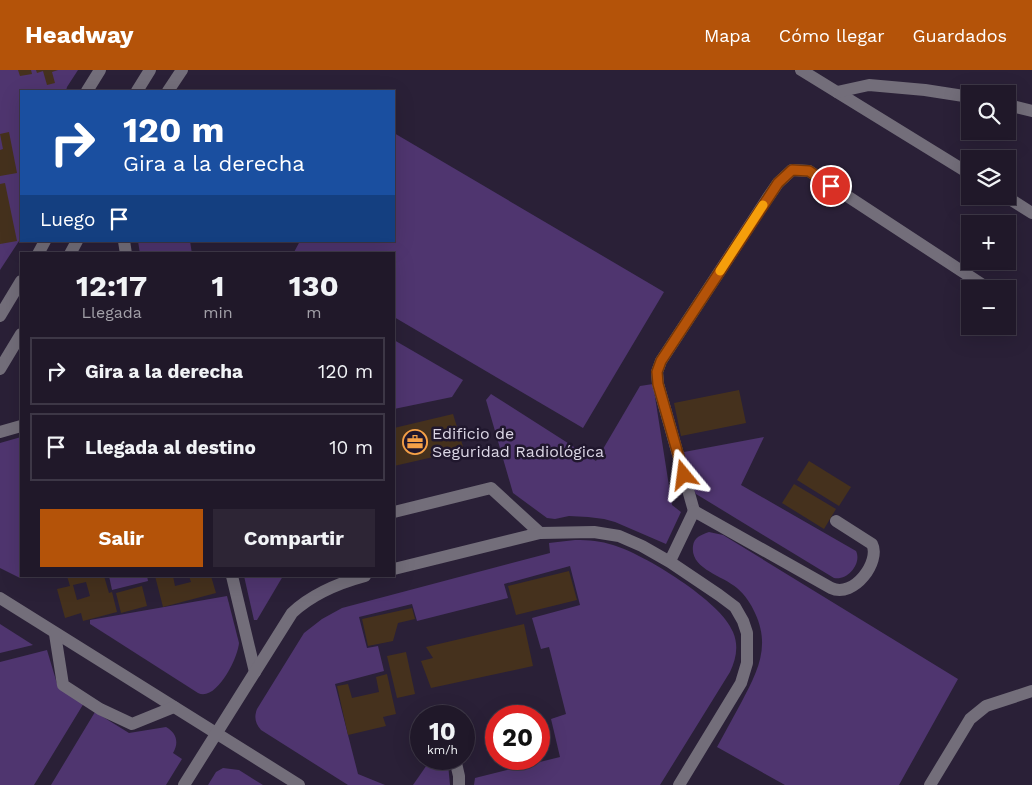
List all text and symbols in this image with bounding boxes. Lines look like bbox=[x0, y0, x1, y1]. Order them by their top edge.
text: Headway bbox=[25, 21, 134, 49]
text: Mapa bbox=[704, 25, 751, 46]
text: Cómo llegar bbox=[779, 25, 885, 46]
text: Guardados bbox=[913, 25, 1007, 46]
map controls bbox=[961, 85, 1016, 335]
button: search bbox=[961, 85, 1016, 140]
text: 120 m bbox=[123, 109, 224, 151]
icon: right bbox=[40, 110, 105, 175]
button: layers bbox=[961, 150, 1016, 205]
text: Gira a la derecha bbox=[123, 151, 305, 176]
pin bbox=[810, 165, 852, 207]
icon: arrive bbox=[817, 172, 845, 200]
icon: arrive bbox=[105, 205, 133, 233]
text: Luego bbox=[40, 208, 95, 231]
button: + bbox=[961, 215, 1016, 270]
text: 12:17 bbox=[76, 268, 147, 303]
text: 1 bbox=[212, 268, 224, 303]
text: 130 bbox=[289, 268, 339, 303]
button: − bbox=[961, 280, 1016, 335]
text: Llegada bbox=[81, 303, 142, 322]
text: min bbox=[203, 303, 233, 322]
text: m bbox=[306, 303, 321, 322]
icon: right bbox=[42, 357, 70, 385]
text: Gira a la derecha bbox=[85, 360, 243, 383]
text: 120 m bbox=[318, 360, 373, 383]
place label: Edificio de Seguridad Radiológica bbox=[432, 424, 604, 461]
office icon: Edificio de Seguridad Radiológica bbox=[402, 429, 428, 455]
icon: arrive bbox=[42, 433, 70, 461]
text: Llegada al destino bbox=[85, 436, 256, 459]
text: 10 m bbox=[329, 436, 373, 459]
position arrow bbox=[657, 448, 709, 500]
button: Salir bbox=[40, 509, 203, 567]
button: Compartir bbox=[213, 509, 375, 567]
speed limit sign: 20 bbox=[485, 705, 550, 770]
text: 10 bbox=[429, 717, 456, 746]
text: km/h bbox=[427, 743, 458, 757]

